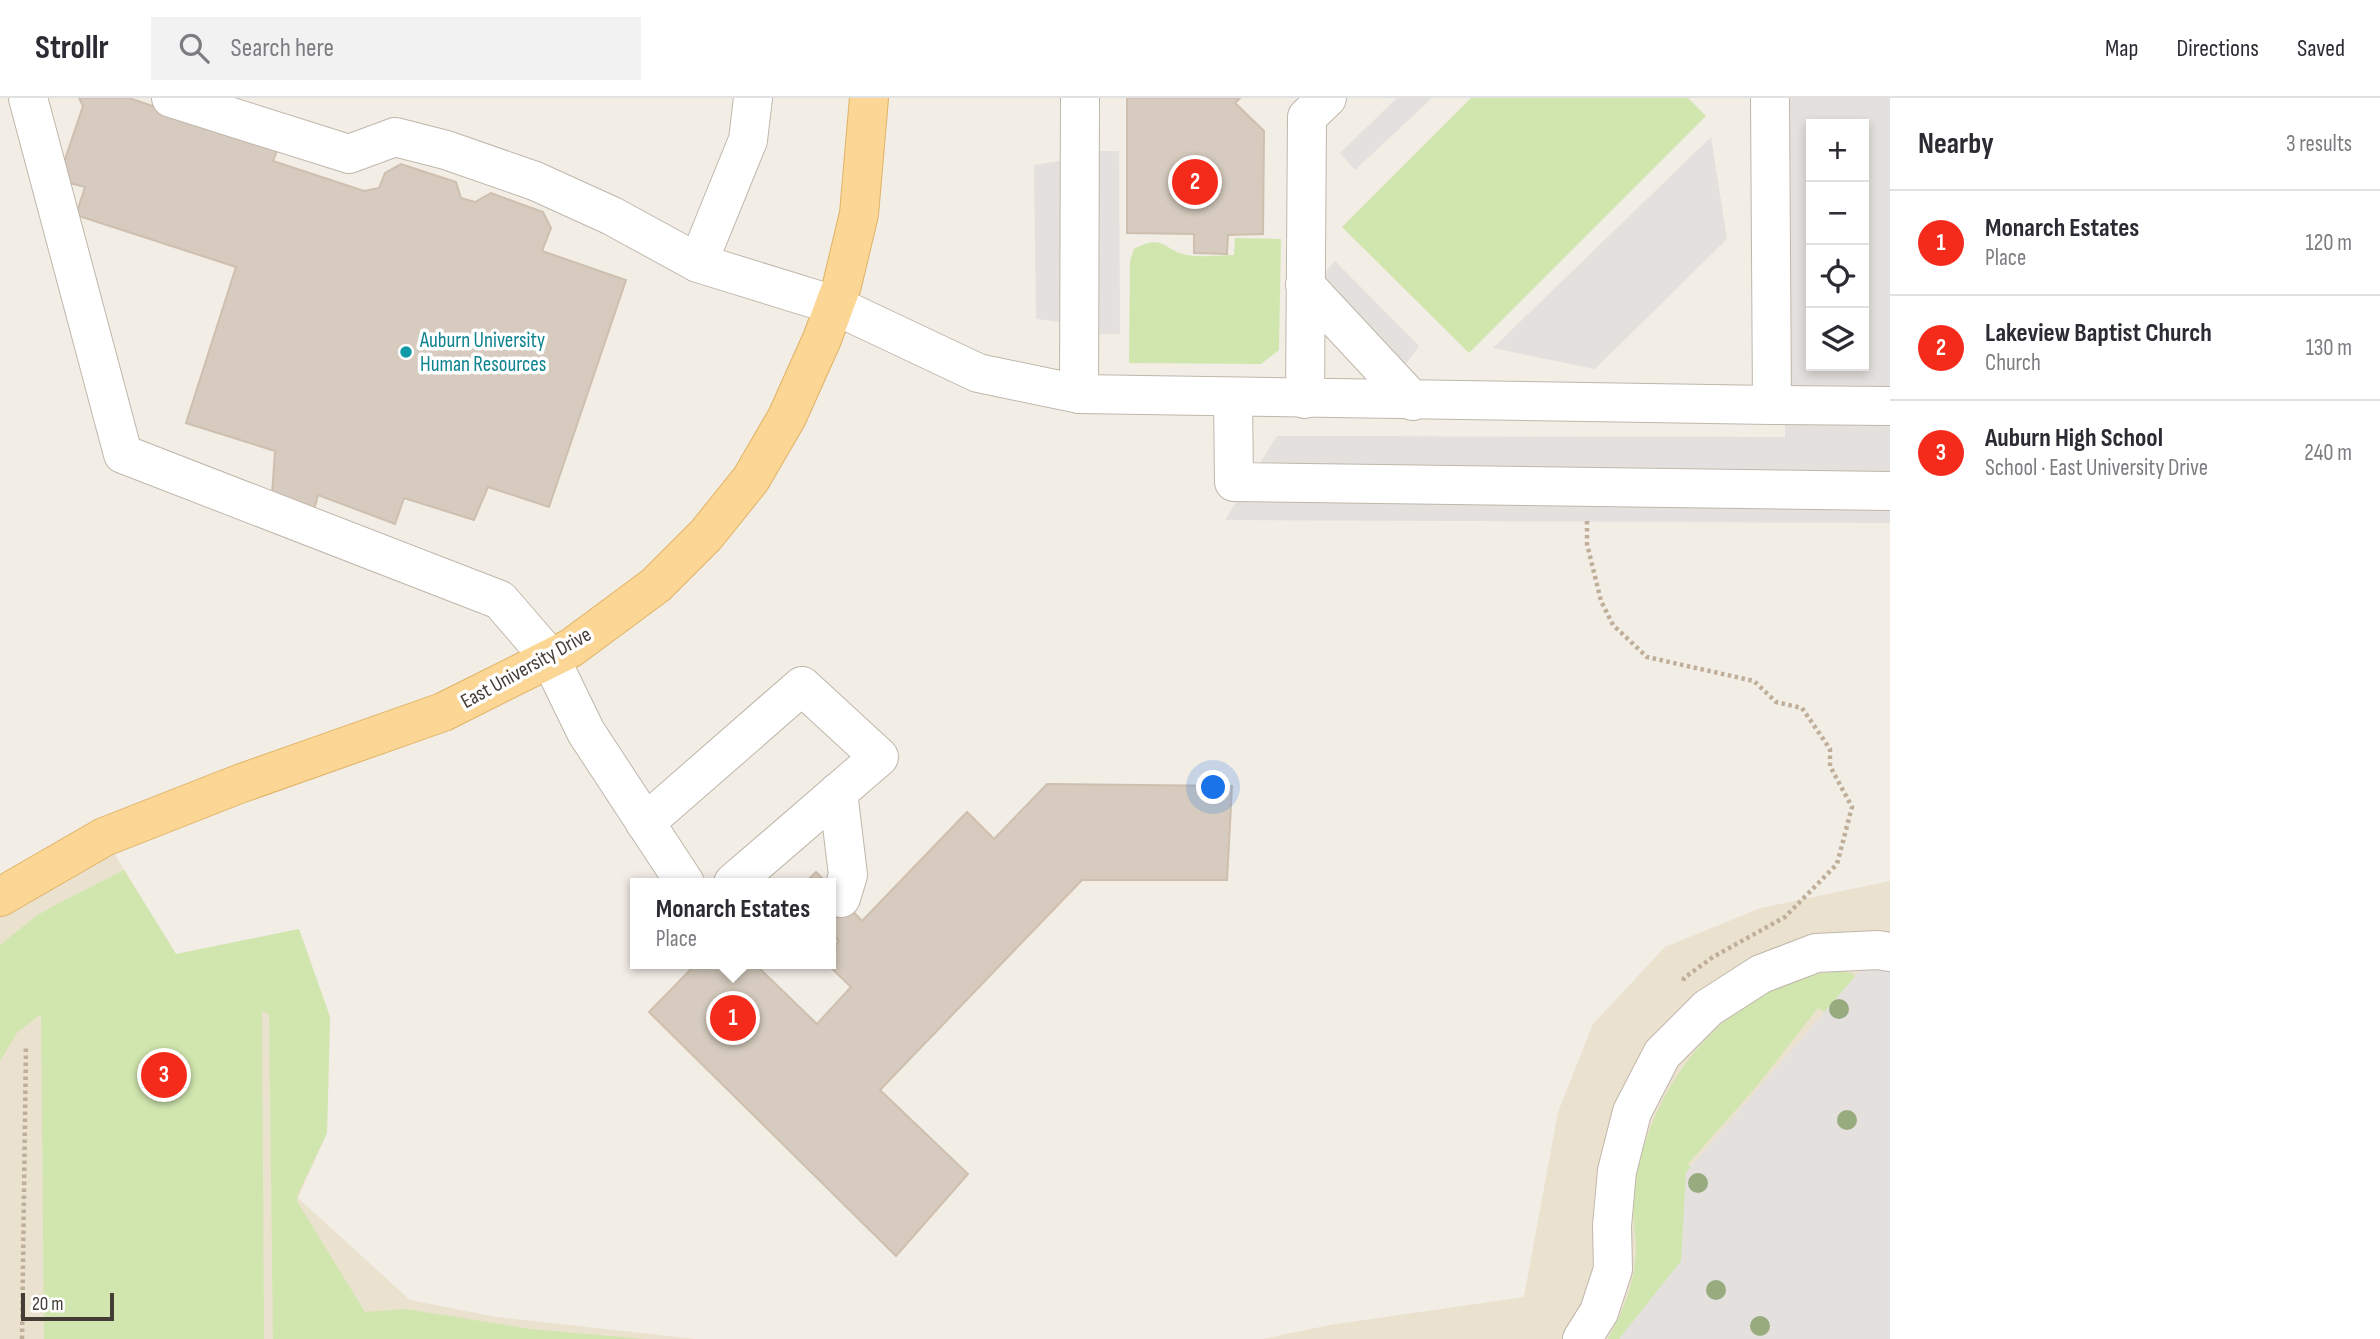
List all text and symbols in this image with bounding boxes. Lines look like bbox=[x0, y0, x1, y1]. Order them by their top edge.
search box bbox=[151, 17, 641, 80]
text: Strollr bbox=[35, 28, 109, 68]
icon: search bbox=[175, 29, 213, 67]
text: Search here bbox=[231, 33, 334, 64]
text: Map bbox=[2105, 34, 2138, 63]
text: Directions bbox=[2176, 34, 2259, 63]
text: Saved bbox=[2297, 34, 2345, 63]
map controls bbox=[1806, 119, 1869, 371]
button: + bbox=[1806, 119, 1869, 182]
text: Nearby bbox=[1918, 126, 1994, 162]
text: 3 results bbox=[2286, 130, 2352, 158]
pin: 2 bbox=[1172, 156, 1218, 208]
button: − bbox=[1806, 182, 1869, 245]
text: Monarch Estates bbox=[1985, 213, 2139, 244]
text: 1 bbox=[1936, 229, 1946, 257]
text: 120 m bbox=[2306, 229, 2352, 257]
text: Place bbox=[1985, 244, 2026, 272]
button: locate bbox=[1806, 245, 1869, 308]
button: layers bbox=[1806, 308, 1869, 371]
text: Lakeview Baptist Church bbox=[1985, 318, 2212, 349]
place label: Auburn University Human Resources bbox=[419, 328, 546, 377]
text: 2 bbox=[1936, 334, 1946, 362]
text: 130 m bbox=[2306, 334, 2352, 362]
marker: Auburn University Human Resources bbox=[398, 344, 414, 360]
text: Church bbox=[1985, 349, 2041, 377]
text: Auburn High School bbox=[1985, 423, 2163, 454]
text: 3 bbox=[1936, 439, 1946, 467]
text: 240 m bbox=[2304, 439, 2352, 467]
text: School · East University Drive bbox=[1985, 454, 2208, 482]
street label: East University Drive bbox=[456, 622, 596, 714]
your location bbox=[1196, 770, 1230, 804]
popup bbox=[630, 878, 836, 969]
text: Monarch Estates bbox=[656, 894, 810, 925]
text: Place bbox=[656, 925, 697, 953]
pin: 1 bbox=[710, 992, 756, 1044]
pin: 3 bbox=[141, 1049, 187, 1101]
scale bar bbox=[21, 1290, 114, 1322]
text: 20 m bbox=[32, 1293, 64, 1316]

